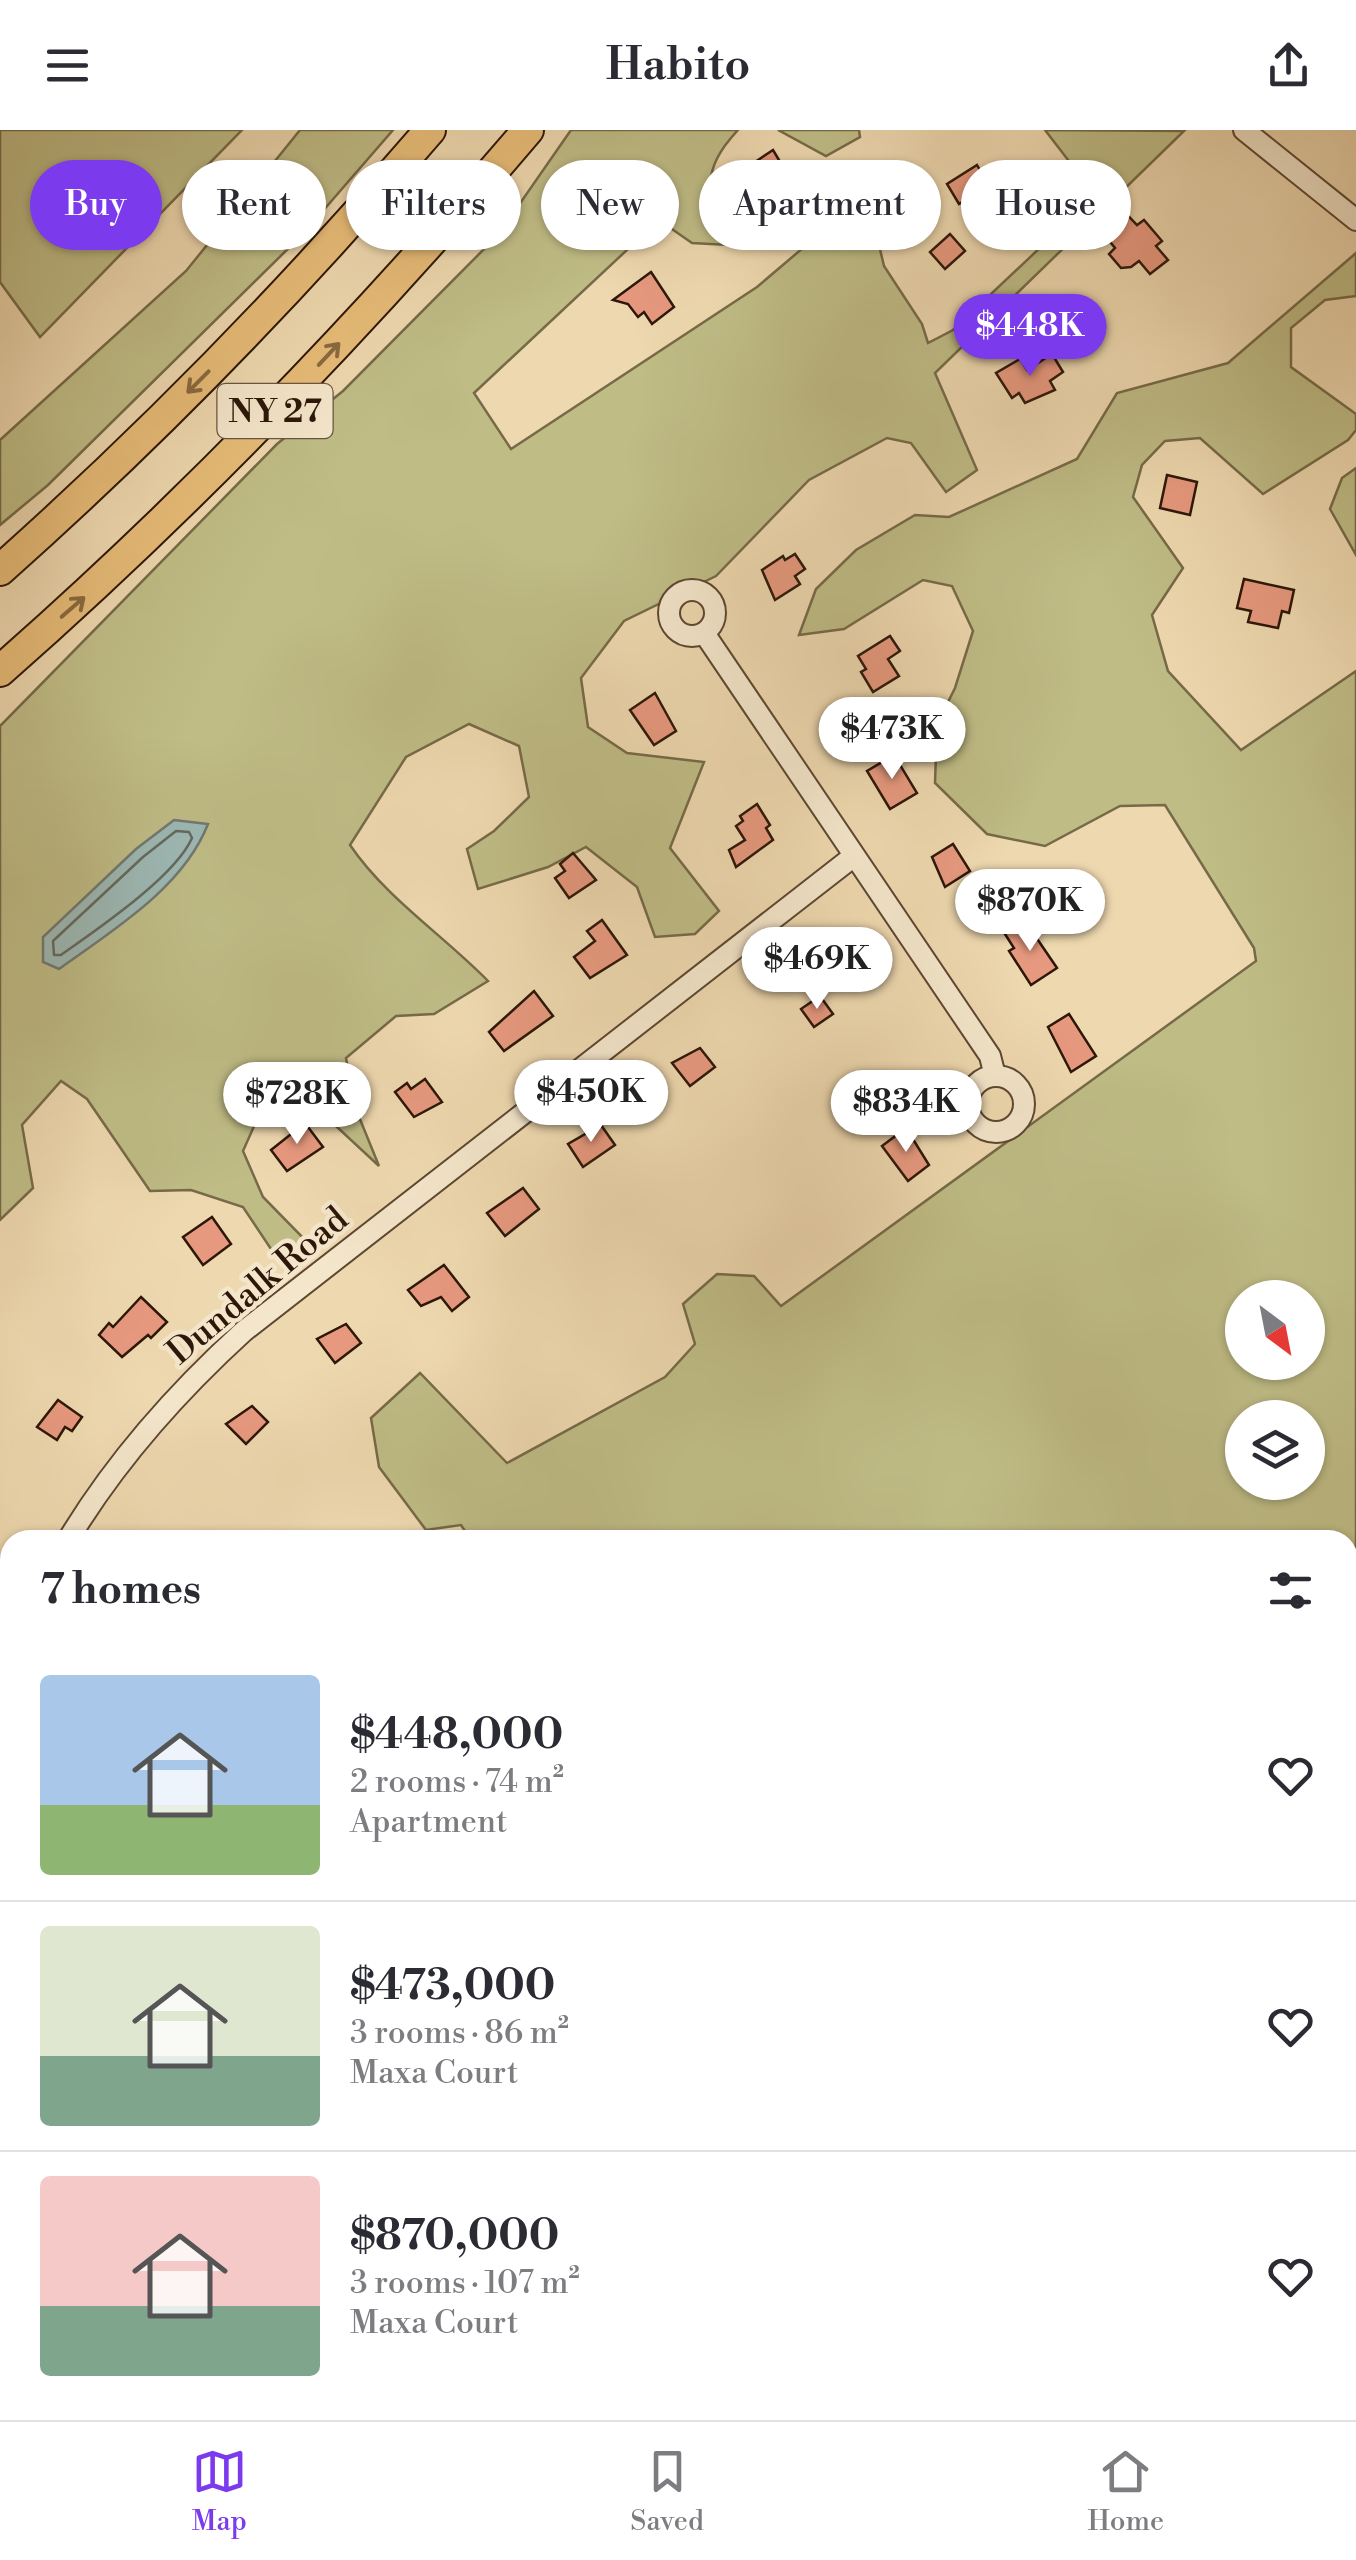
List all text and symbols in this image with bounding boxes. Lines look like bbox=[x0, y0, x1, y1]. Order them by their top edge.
text: Habito bbox=[606, 37, 750, 94]
icon: menu bbox=[40, 38, 95, 93]
icon: share bbox=[1261, 38, 1316, 93]
chip: Buy bbox=[30, 160, 162, 250]
chip: Rent bbox=[182, 160, 326, 250]
chip: Filters bbox=[346, 160, 521, 250]
chip: New bbox=[541, 160, 679, 250]
chip: Apartment bbox=[699, 160, 941, 250]
chip: House bbox=[961, 160, 1131, 250]
pin: $448K bbox=[960, 294, 1100, 379]
text: $448K bbox=[976, 306, 1084, 346]
one-way arrow bbox=[317, 342, 341, 366]
one-way arrow bbox=[187, 369, 211, 393]
road number: NY 27 bbox=[218, 384, 332, 438]
one-way arrow bbox=[60, 595, 85, 618]
pin: $473K bbox=[822, 697, 962, 782]
text: $473K bbox=[841, 709, 943, 749]
pin: $870K bbox=[960, 869, 1100, 954]
text: $870K bbox=[977, 881, 1083, 921]
pin: $469K bbox=[747, 927, 887, 1012]
text: $469K bbox=[764, 939, 870, 979]
pin: $450K bbox=[521, 1060, 661, 1145]
pin: $728K bbox=[227, 1062, 367, 1147]
pin: $834K bbox=[836, 1070, 976, 1155]
text: $450K bbox=[536, 1072, 646, 1112]
text: $728K bbox=[245, 1074, 349, 1114]
text: $834K bbox=[853, 1082, 959, 1122]
street label: Dundalk Road bbox=[159, 1198, 357, 1374]
north arrow bbox=[1225, 1280, 1325, 1380]
map controls bbox=[1225, 1280, 1325, 1500]
button: layers bbox=[1225, 1400, 1325, 1500]
icon: filters bbox=[1263, 1563, 1318, 1618]
text: 7 homes bbox=[40, 1564, 201, 1617]
text: $448,000 bbox=[350, 1709, 563, 1762]
icon: home bbox=[120, 1715, 240, 1835]
icon: heart bbox=[1263, 1748, 1318, 1803]
text: 2 rooms · 74 m² bbox=[350, 1762, 564, 1802]
text: Apartment bbox=[350, 1802, 507, 1842]
text: $473,000 bbox=[350, 1960, 555, 2013]
icon: home bbox=[120, 1966, 240, 2086]
icon: heart bbox=[1263, 1999, 1318, 2054]
text: 3 rooms · 86 m² bbox=[350, 2013, 569, 2053]
text: Maxa Court bbox=[350, 2053, 518, 2093]
text: $870,000 bbox=[350, 2210, 559, 2263]
icon: home bbox=[120, 2216, 240, 2336]
icon: heart bbox=[1263, 2249, 1318, 2304]
text: 3 rooms · 107 m² bbox=[350, 2263, 580, 2303]
text: Maxa Court bbox=[350, 2303, 518, 2343]
tab: Map bbox=[192, 2444, 247, 2539]
tab: Saved bbox=[630, 2444, 704, 2539]
tab: Home bbox=[1087, 2444, 1164, 2539]

